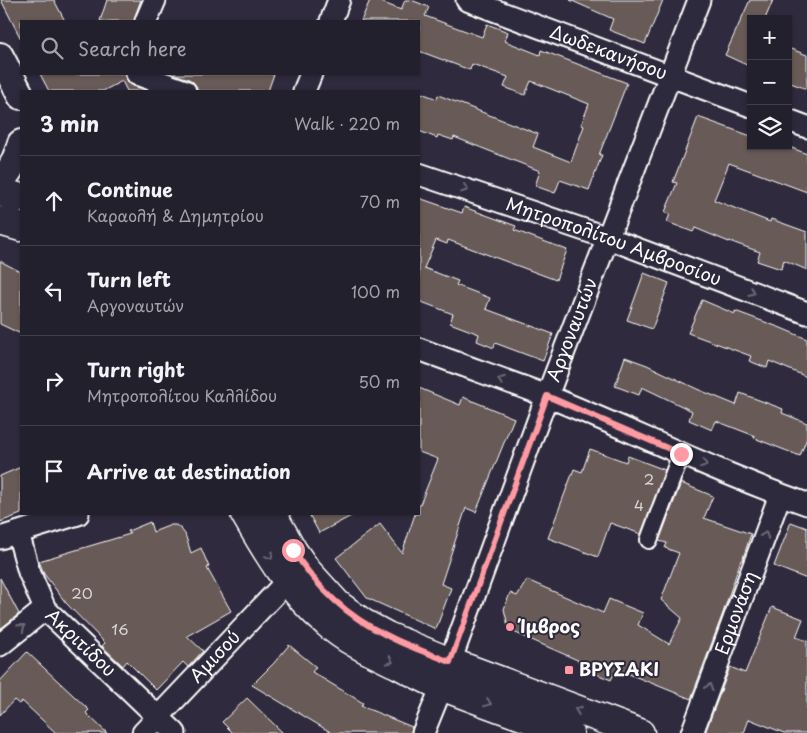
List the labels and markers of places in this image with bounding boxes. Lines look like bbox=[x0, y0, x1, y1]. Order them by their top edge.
place label: Ίμβρος bbox=[517, 612, 580, 639]
marker: Ίμβρος bbox=[504, 621, 516, 633]
place label: ΒΡΥΣΑΚΙ bbox=[579, 655, 659, 682]
marker: ΒΡΥΣΑΚΙ bbox=[563, 664, 575, 676]

